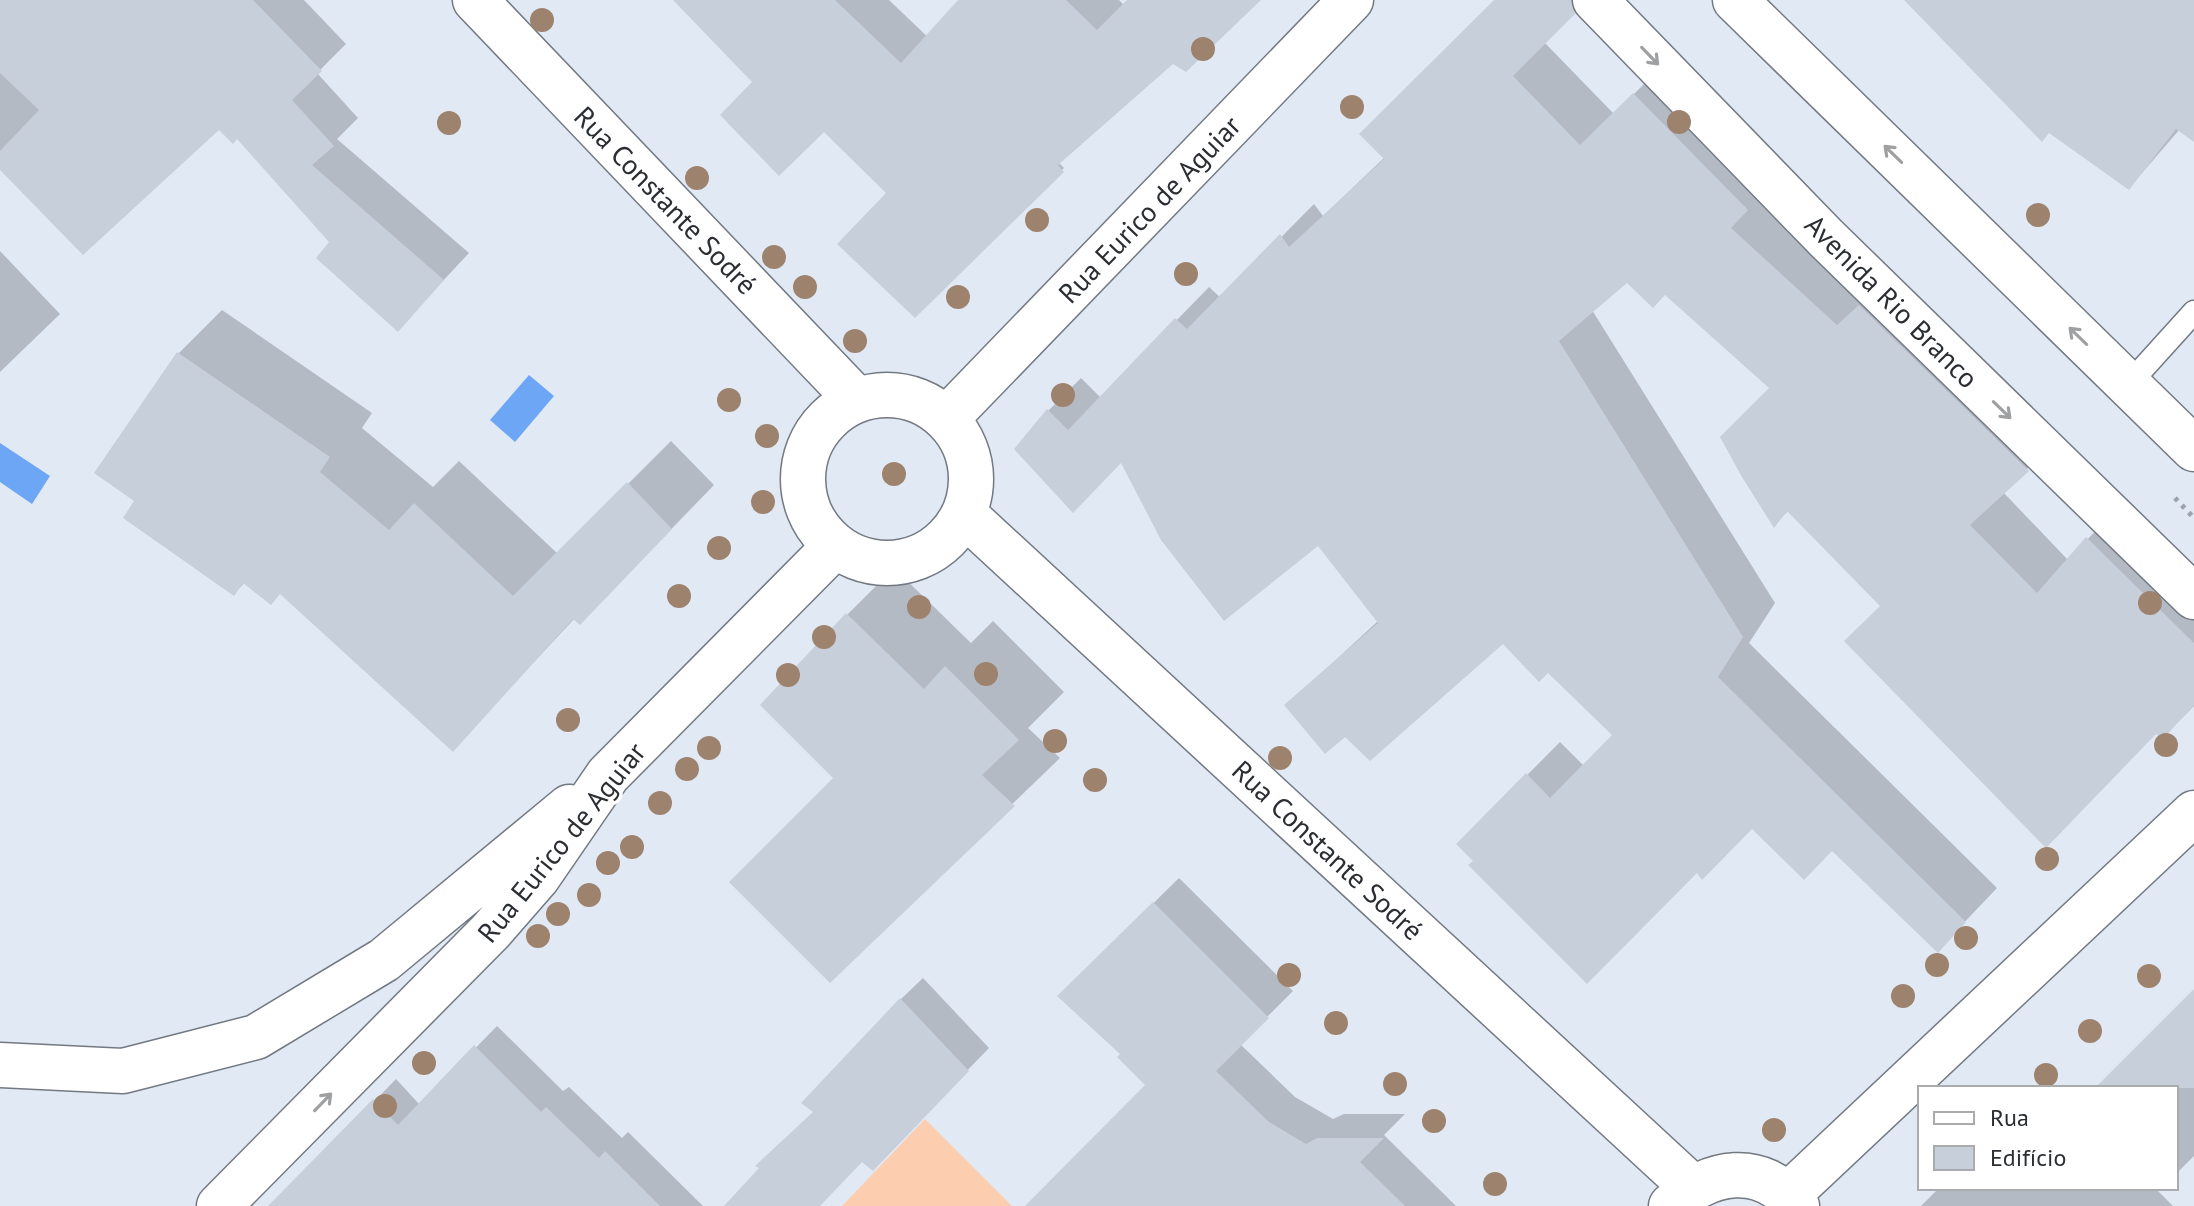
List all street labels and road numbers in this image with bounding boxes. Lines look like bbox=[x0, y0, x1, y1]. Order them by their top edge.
street label: Rua Constante Sodré bbox=[566, 98, 766, 302]
street label: Rua Eurico de Aguiar bbox=[1050, 107, 1249, 311]
street label: Avenida Rio Branco bbox=[1797, 206, 1987, 396]
street label: Rua Eurico de Aguiar bbox=[469, 734, 654, 950]
street label: Rua Constante Sodré bbox=[1225, 752, 1431, 948]

